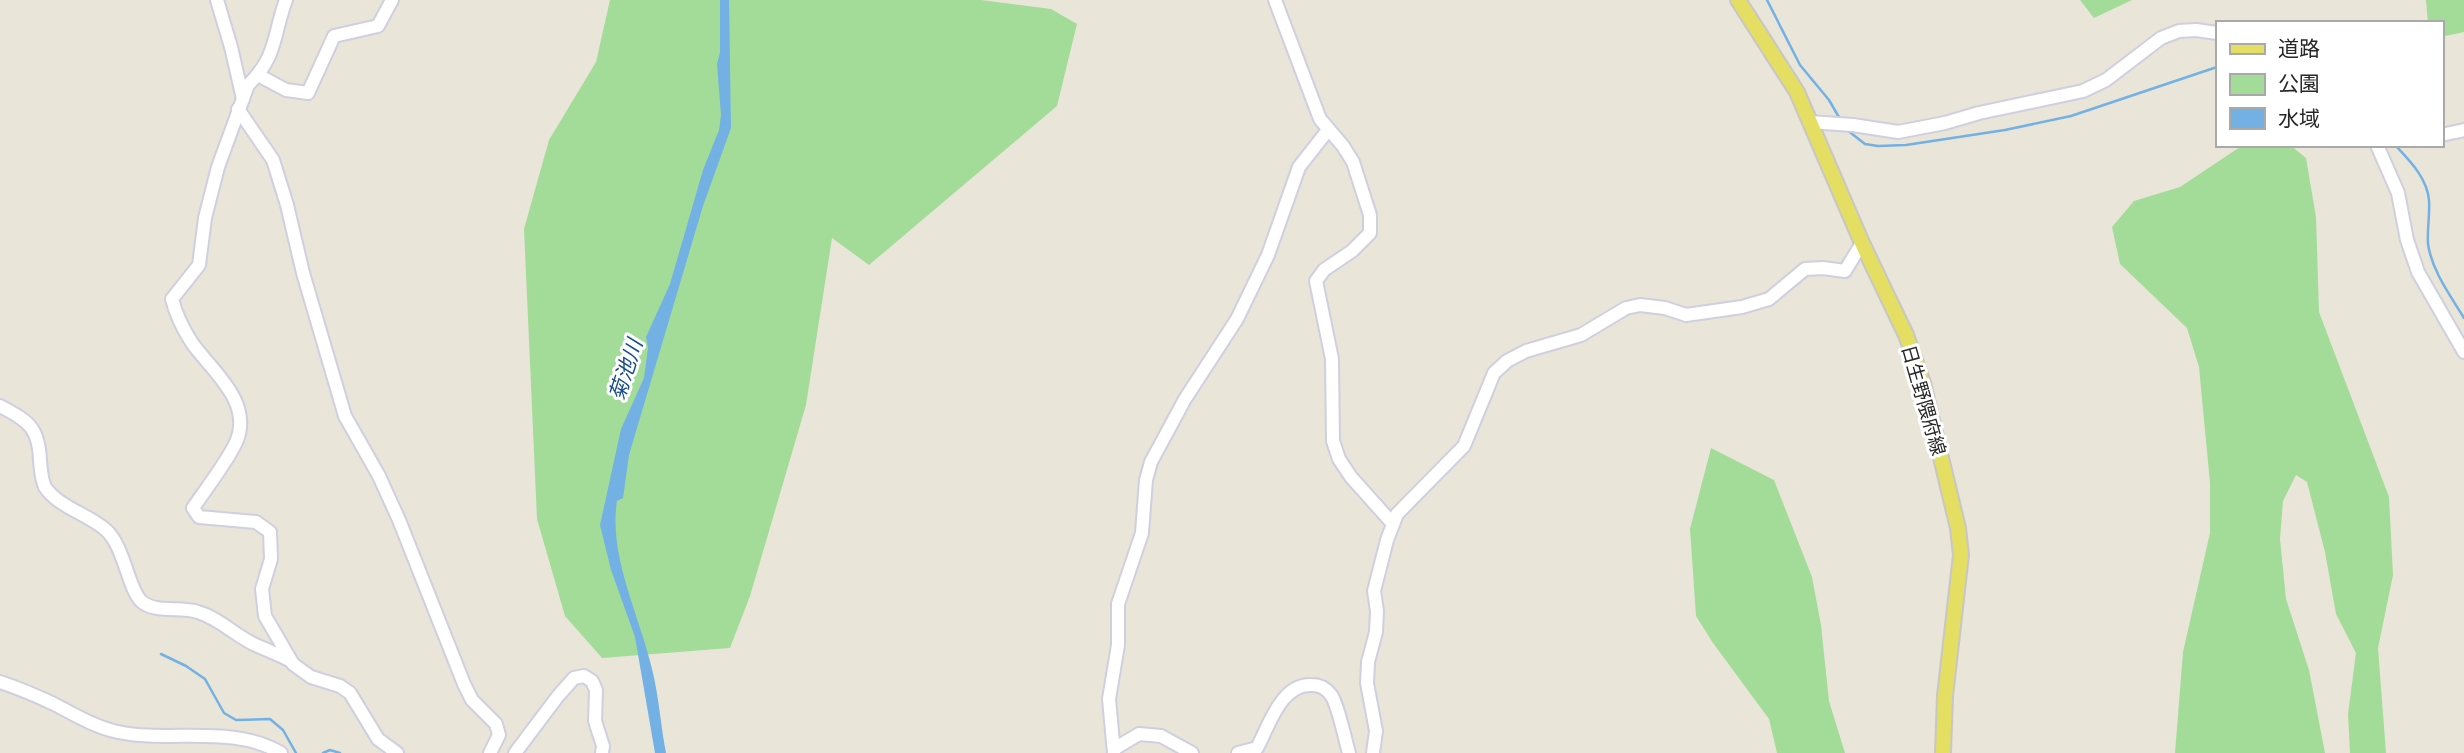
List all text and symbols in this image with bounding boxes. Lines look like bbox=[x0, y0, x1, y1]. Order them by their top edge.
legend bbox=[2216, 21, 2443, 147]
text: 道路 bbox=[2278, 37, 2320, 61]
text: 公園 bbox=[2278, 72, 2320, 96]
text: 水域 bbox=[2278, 107, 2320, 131]
water label: 菊池川 bbox=[605, 334, 648, 404]
street label: 日生野隈府線 bbox=[1897, 342, 1950, 458]

